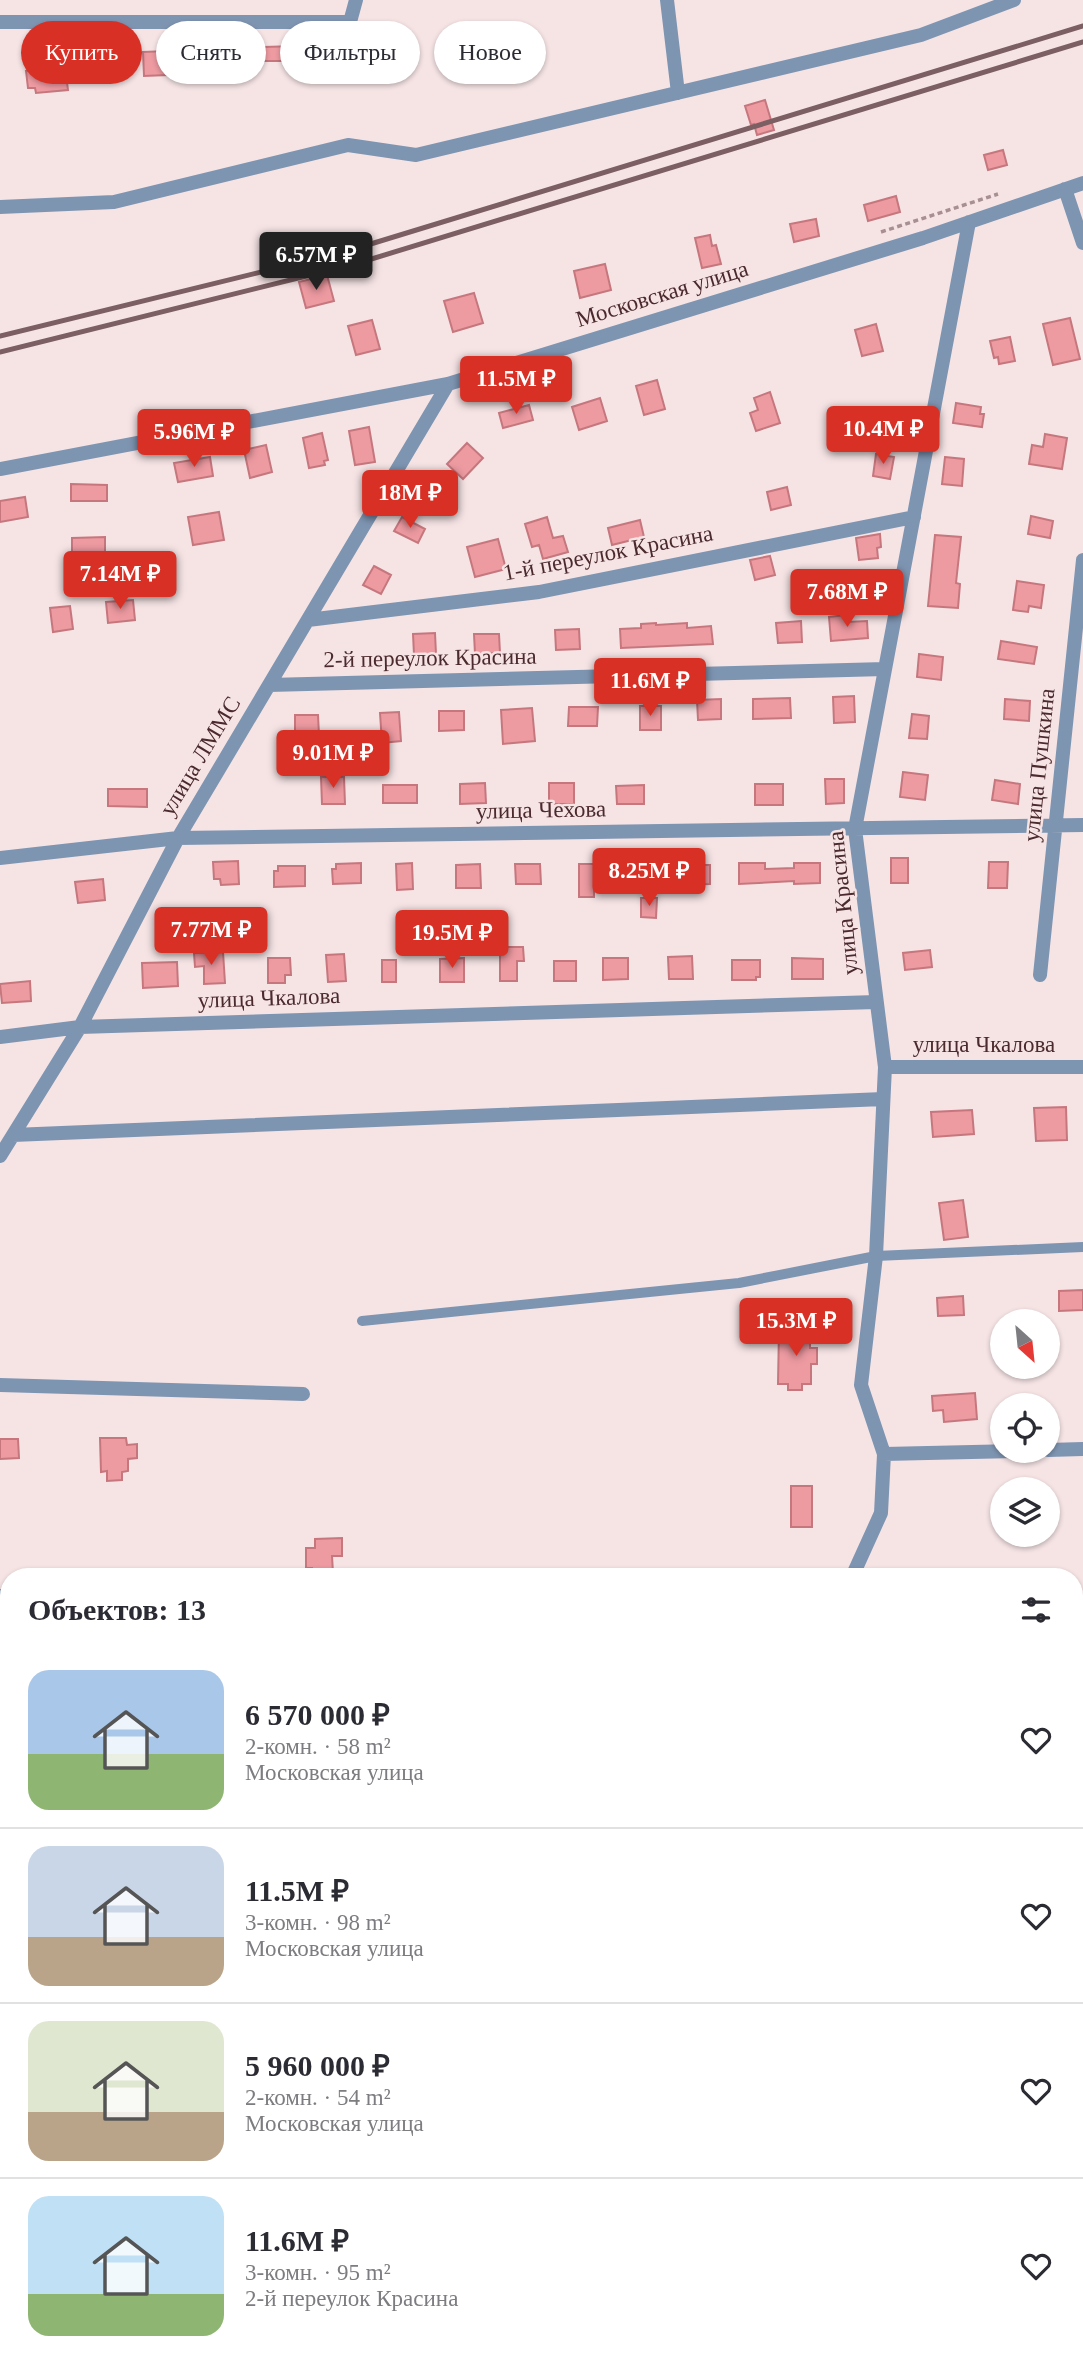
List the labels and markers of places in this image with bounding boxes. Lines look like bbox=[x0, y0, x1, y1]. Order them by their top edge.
pin: 6.57M ₽ bbox=[251, 232, 381, 292]
pin: 11.5M ₽ bbox=[451, 356, 581, 416]
pin: 10.4M ₽ bbox=[818, 406, 948, 466]
pin: 5.96M ₽ bbox=[129, 410, 259, 469]
pin: 18M ₽ bbox=[361, 470, 459, 530]
pin: 7.14M ₽ bbox=[55, 552, 185, 611]
pin: 7.68M ₽ bbox=[782, 570, 912, 629]
pin: 11.6M ₽ bbox=[585, 658, 715, 718]
pin: 9.01M ₽ bbox=[268, 730, 398, 790]
pin: 8.25M ₽ bbox=[584, 848, 714, 908]
pin: 7.77M ₽ bbox=[146, 908, 276, 967]
pin: 19.5M ₽ bbox=[387, 911, 517, 970]
pin: 15.3M ₽ bbox=[731, 1298, 861, 1358]

